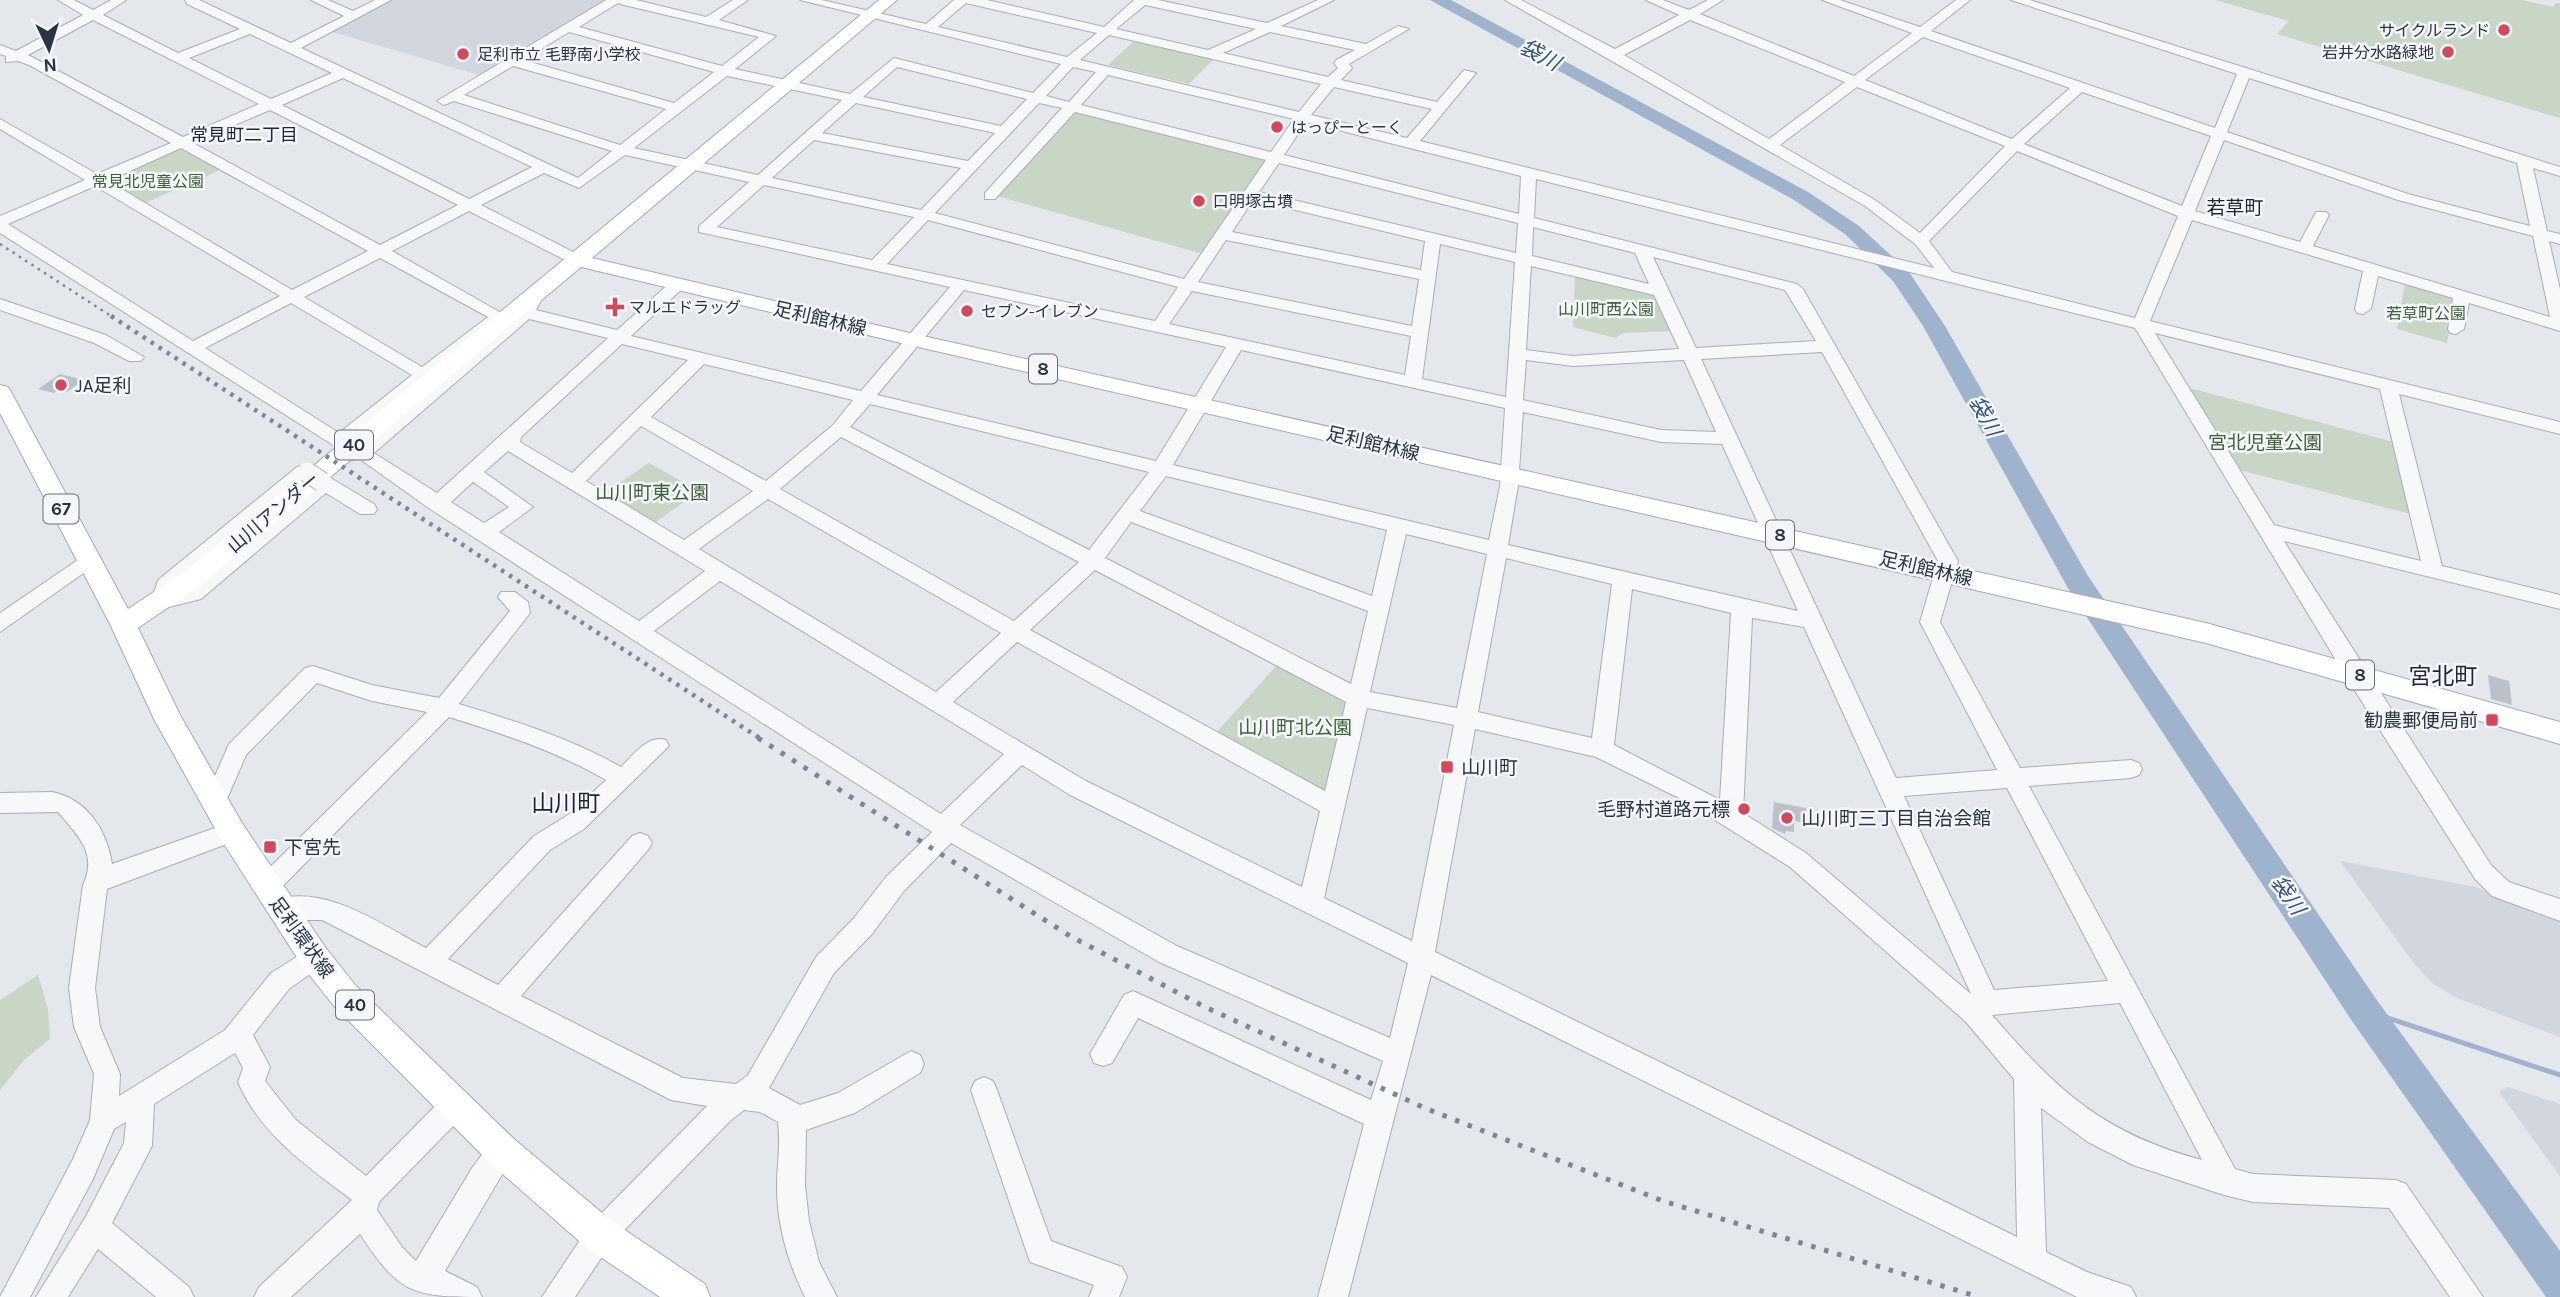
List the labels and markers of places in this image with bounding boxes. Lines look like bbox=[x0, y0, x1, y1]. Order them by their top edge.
place label: サイクルランド bbox=[2379, 21, 2490, 40]
marker: サイクルランド bbox=[2496, 22, 2512, 38]
place label: 岩井分水路緑地 bbox=[2322, 43, 2434, 62]
marker: 岩井分水路緑地 bbox=[2440, 44, 2456, 60]
place label: 足利市立 毛野南小学校 bbox=[477, 45, 641, 64]
marker: 足利市立 毛野南小学校 bbox=[455, 46, 471, 62]
place label: はっぴーとーく bbox=[1291, 118, 1403, 137]
marker: はっぴーとーく bbox=[1269, 119, 1285, 135]
place label: 口明塚古墳 bbox=[1213, 192, 1293, 211]
marker: 口明塚古墳 bbox=[1191, 193, 1207, 209]
place label: マルエドラッグ bbox=[629, 298, 741, 317]
marker: マルエドラッグ bbox=[607, 299, 623, 315]
place label: セブン-イレブン bbox=[981, 302, 1099, 321]
marker: セブン-イレブン bbox=[959, 303, 975, 319]
place label: JA足利 bbox=[75, 375, 132, 397]
marker: JA足利 bbox=[53, 377, 69, 393]
place label: 勧農郵便局前 bbox=[2364, 710, 2478, 732]
marker: 勧農郵便局前 bbox=[2484, 712, 2500, 728]
place label: 山川町 bbox=[1461, 757, 1518, 779]
marker: 山川町 bbox=[1439, 759, 1455, 775]
place label: 毛野村道路元標 bbox=[1597, 799, 1730, 821]
marker: 毛野村道路元標 bbox=[1736, 801, 1752, 817]
place label: 山川町三丁目自治会館 bbox=[1801, 808, 1991, 830]
marker: 山川町三丁目自治会館 bbox=[1779, 810, 1795, 826]
place label: 下宮先 bbox=[284, 837, 341, 859]
marker: 下宮先 bbox=[262, 839, 278, 855]

